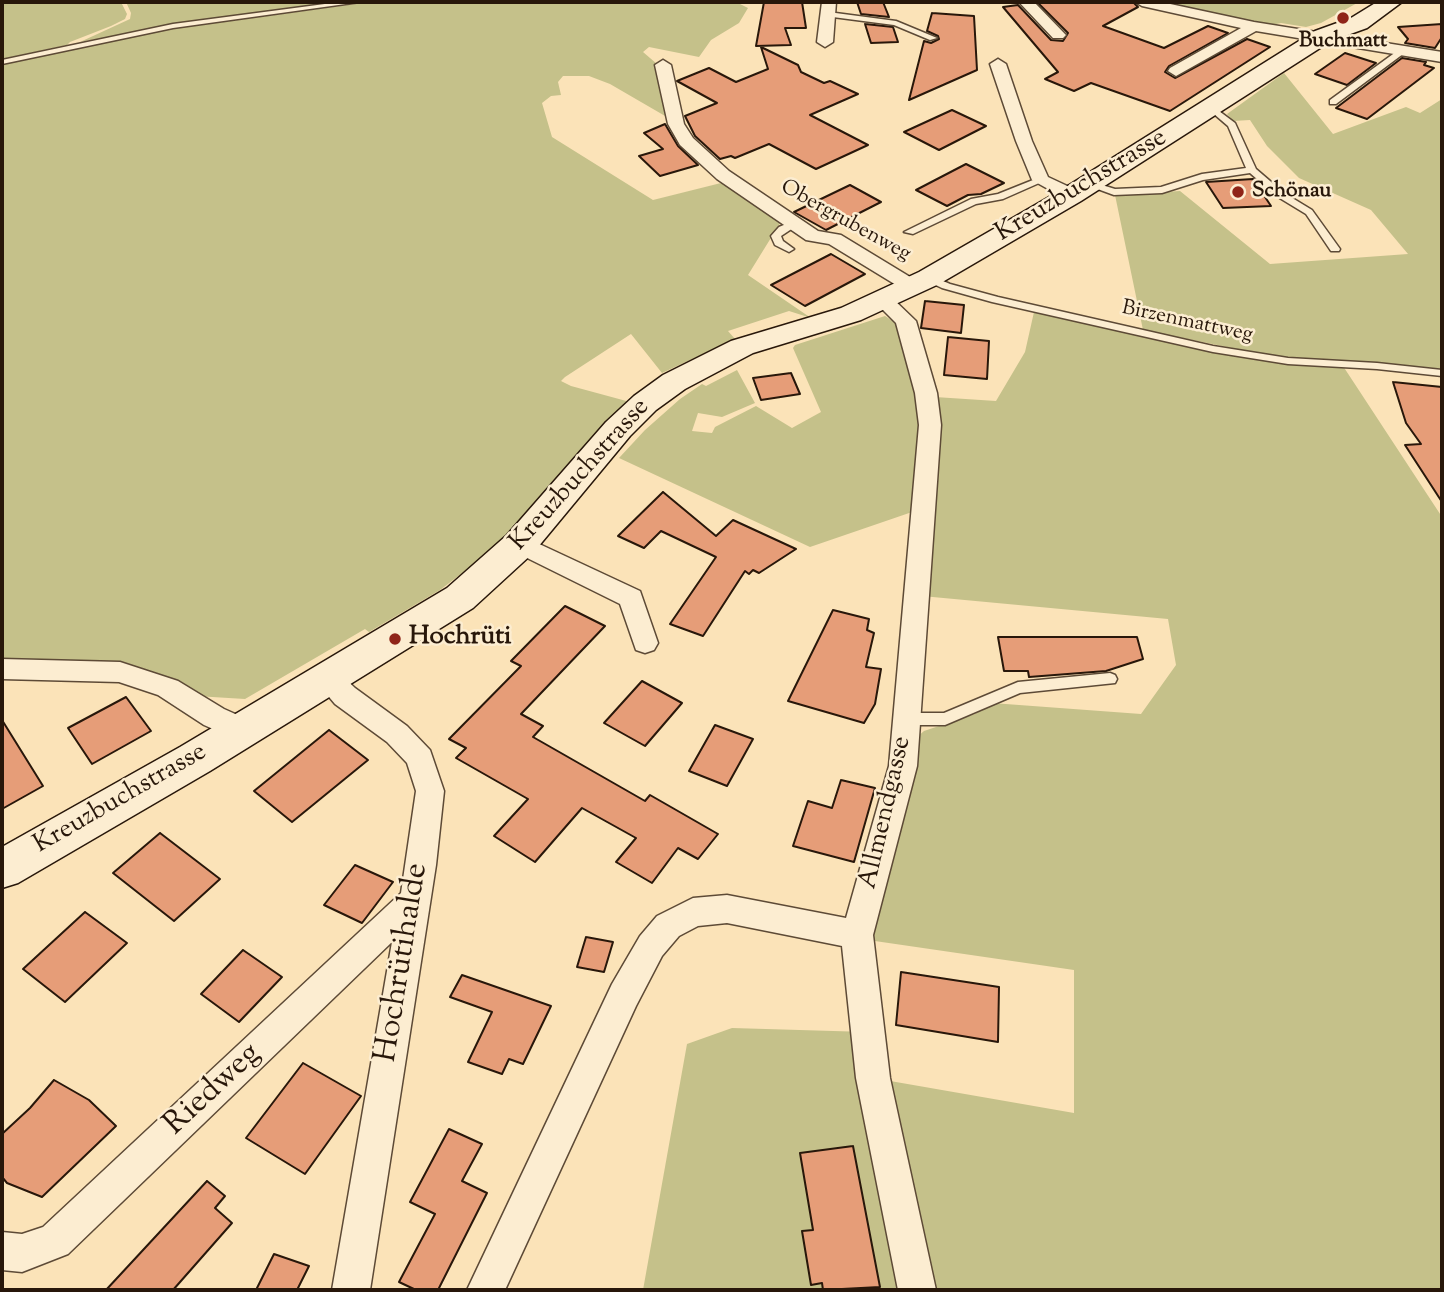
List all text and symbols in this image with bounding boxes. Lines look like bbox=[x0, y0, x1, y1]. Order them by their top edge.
marker: Buchmatt bbox=[1335, 10, 1351, 26]
place label: Buchmatt bbox=[1299, 29, 1387, 55]
street label: Kreuzbuchstrasse bbox=[991, 124, 1173, 250]
street label: Obergrubenweg bbox=[775, 176, 915, 268]
place label: Schönau bbox=[1252, 179, 1331, 205]
marker: Schönau bbox=[1230, 184, 1246, 200]
street label: Birzenmattweg bbox=[1119, 297, 1255, 349]
street label: Kreuzbuchstrasse bbox=[504, 393, 658, 559]
place label: Hochrüti bbox=[409, 623, 511, 655]
marker: Hochrüti bbox=[387, 631, 403, 647]
street label: Allmendgasse bbox=[854, 734, 920, 892]
street label: Kreuzbuchstrasse bbox=[29, 738, 213, 862]
street label: Hochrütihalde bbox=[369, 861, 439, 1065]
street label: Riedweg bbox=[158, 1037, 270, 1145]

